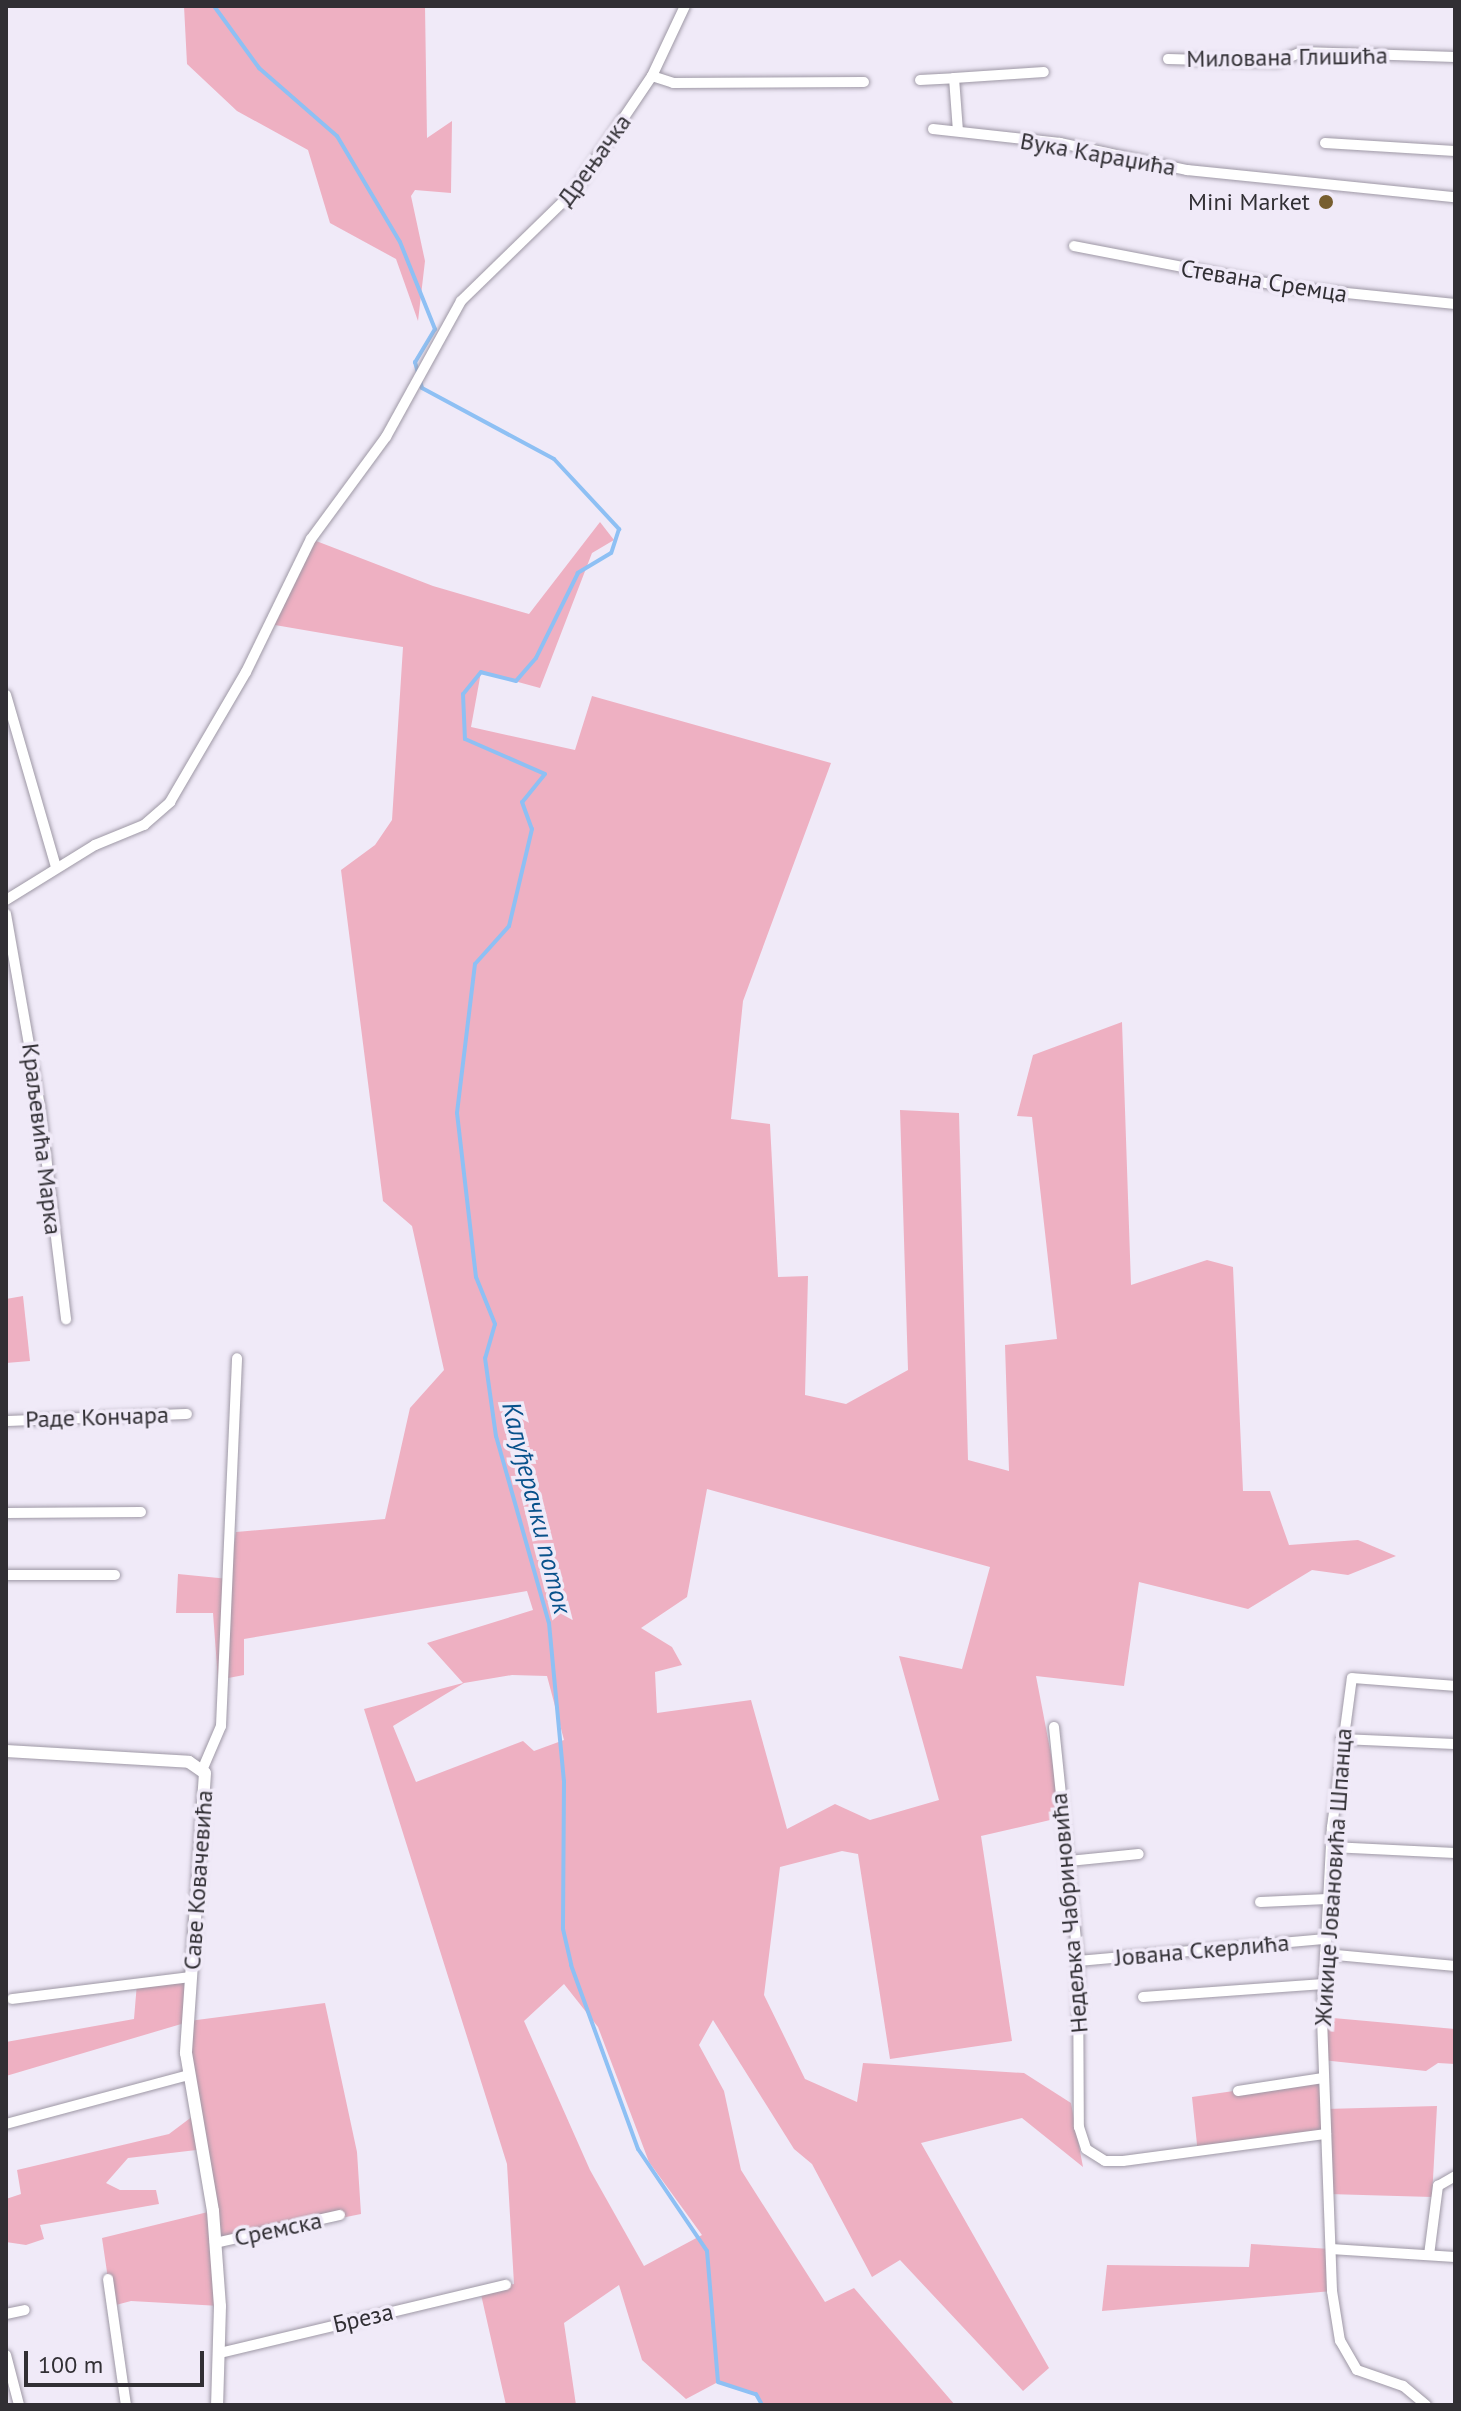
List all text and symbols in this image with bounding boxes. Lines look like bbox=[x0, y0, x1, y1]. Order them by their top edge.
street label: Милована Глишића bbox=[1186, 41, 1388, 73]
street label: Дрењачка bbox=[551, 108, 637, 212]
street label: Вука Караџића bbox=[1018, 126, 1178, 182]
place label: Mini Market bbox=[1188, 188, 1310, 216]
marker: Mini Market bbox=[1317, 193, 1335, 211]
street label: Стевана Сремца bbox=[1179, 254, 1349, 308]
street label: Краљевића Марка bbox=[16, 1042, 68, 1236]
water label: Калуђерачки поток bbox=[496, 1399, 578, 1617]
street label: Раде Кончара bbox=[25, 1400, 169, 1434]
street label: Жикице Јовановића Шпанца bbox=[1308, 1727, 1358, 2027]
street label: Саве Ковачевића bbox=[177, 1789, 219, 1971]
street label: Недељка Чабриновића bbox=[1044, 1792, 1094, 2034]
street label: Јована Скерлића bbox=[1113, 1928, 1291, 1972]
street label: Сремска bbox=[232, 2206, 324, 2252]
street label: Бреза bbox=[330, 2297, 396, 2339]
scale bar bbox=[28, 2335, 208, 2385]
text: 100 m bbox=[38, 2349, 103, 2380]

